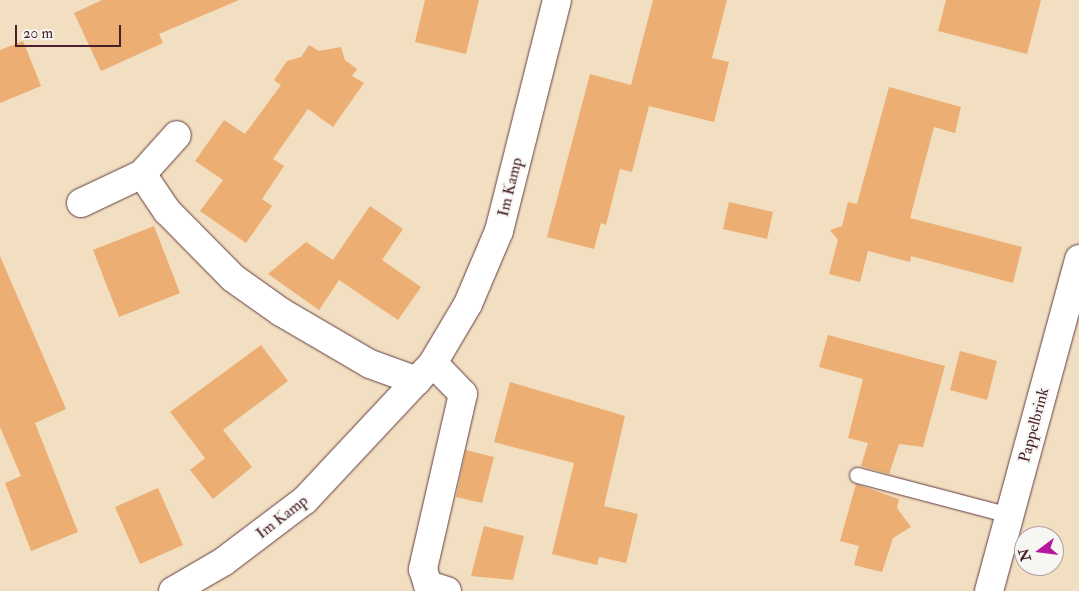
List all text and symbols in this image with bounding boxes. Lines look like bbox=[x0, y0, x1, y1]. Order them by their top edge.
scale bar bbox=[18, 15, 124, 47]
text: 20 m bbox=[23, 24, 53, 43]
street label: Im Kamp bbox=[493, 155, 527, 219]
street label: Pappelbrink bbox=[1015, 386, 1053, 464]
street label: Im Kamp bbox=[252, 491, 312, 543]
north arrow bbox=[1014, 526, 1064, 576]
text: N bbox=[1015, 547, 1035, 563]

